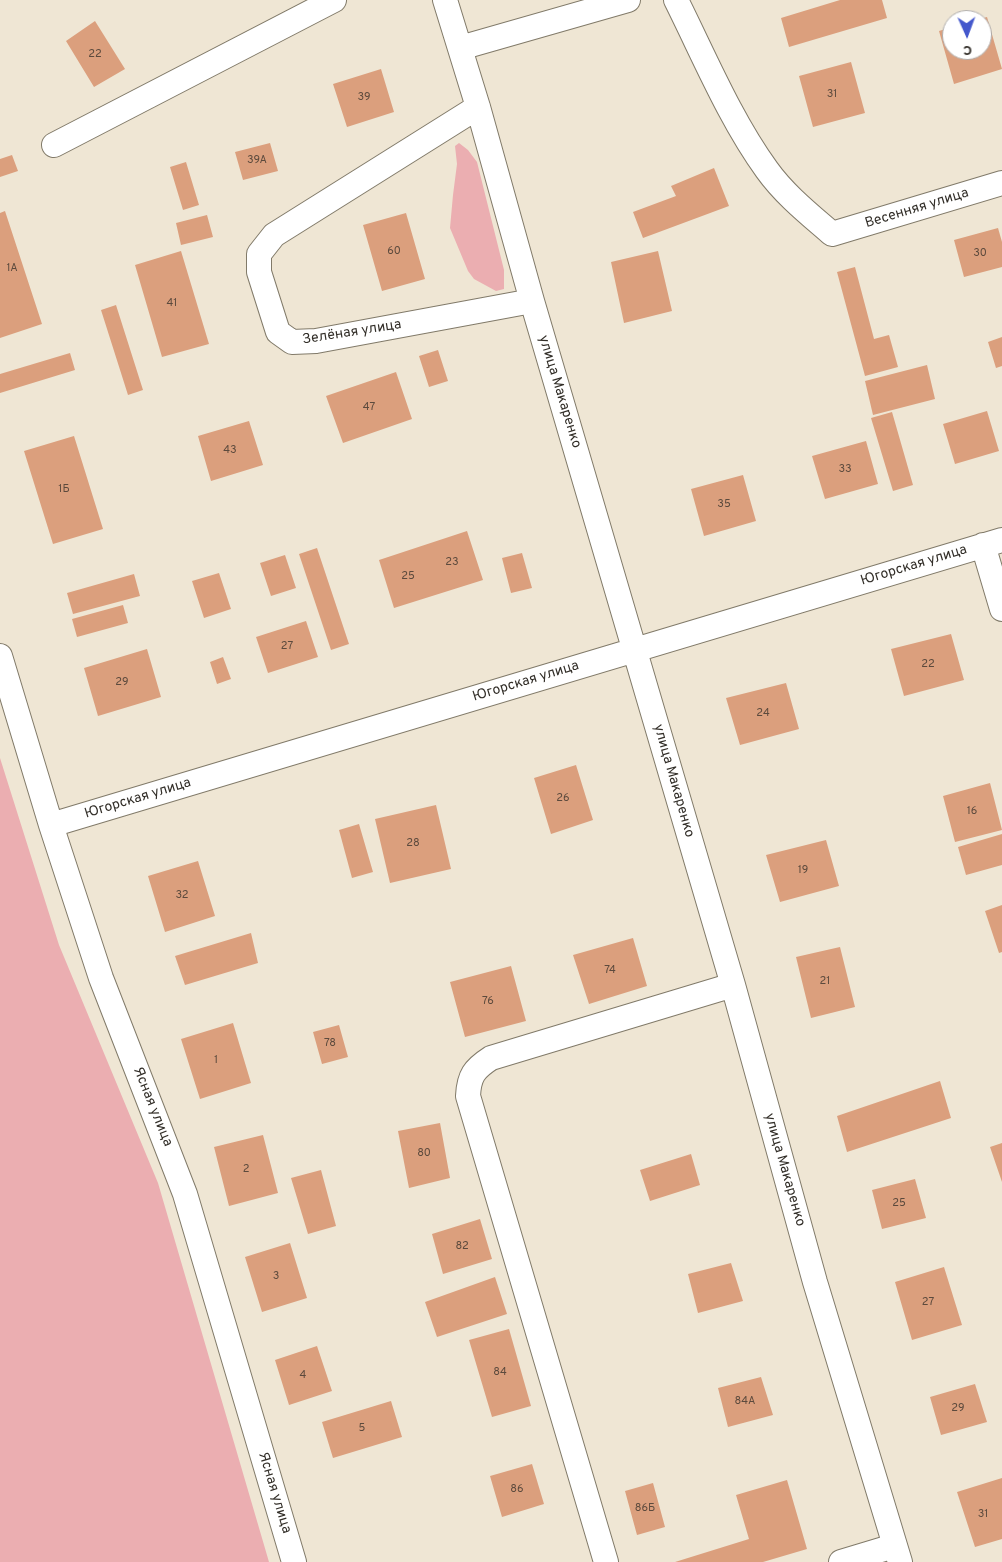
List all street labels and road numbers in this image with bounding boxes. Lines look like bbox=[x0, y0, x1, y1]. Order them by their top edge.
street label: Весенняя улица bbox=[863, 185, 971, 233]
street label: Зелёная улица bbox=[301, 317, 403, 349]
street label: улица Макаренко bbox=[534, 334, 584, 450]
street label: Югорская улица bbox=[859, 542, 969, 590]
street label: Югорская улица bbox=[471, 658, 581, 706]
street label: улица Макаренко bbox=[649, 722, 697, 840]
street label: Югорская улица bbox=[83, 775, 193, 823]
street label: Ясная улица bbox=[128, 1065, 176, 1149]
street label: улица Макаренко bbox=[760, 1111, 808, 1229]
street label: Ясная улица bbox=[254, 1450, 294, 1536]

